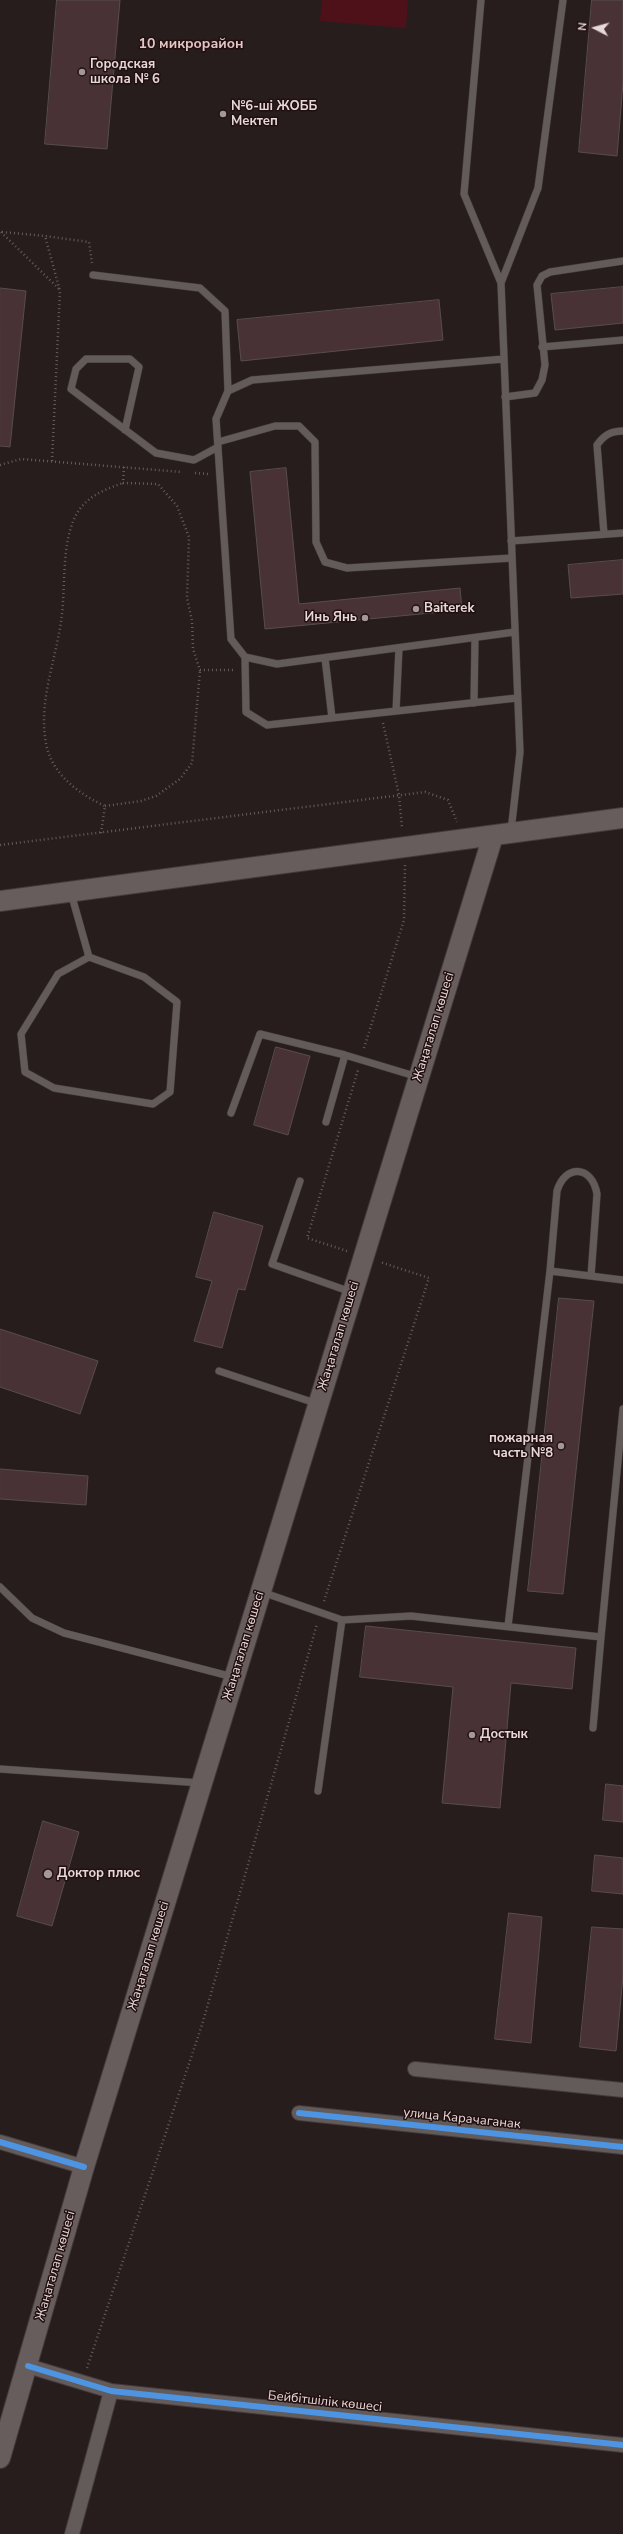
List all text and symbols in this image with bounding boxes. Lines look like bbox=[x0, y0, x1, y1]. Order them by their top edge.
north arrow bbox=[575, 8, 615, 48]
text: N bbox=[575, 22, 590, 32]
district label: 10 микрорайон bbox=[139, 37, 243, 53]
place label: Городская школа № 6 bbox=[90, 57, 160, 88]
marker: Городская школа № 6 bbox=[77, 67, 87, 77]
place label: №6-ші ЖОББ Мектеп bbox=[231, 99, 317, 130]
marker: №6-ші ЖОББ Мектеп bbox=[218, 109, 228, 119]
place label: Baiterek bbox=[424, 601, 474, 617]
marker: Baiterek bbox=[411, 604, 421, 614]
place label: Инь Янь bbox=[305, 610, 357, 626]
marker: Инь Янь bbox=[360, 613, 370, 623]
street label: Жаңаталап көшесі bbox=[410, 970, 458, 1084]
street label: Жаңаталап көшесі bbox=[315, 1279, 363, 1393]
place label: пожарная часть №8 bbox=[489, 1431, 553, 1462]
marker: пожарная часть №8 bbox=[556, 1441, 566, 1451]
street label: Жаңаталап көшесі bbox=[220, 1589, 268, 1703]
place label: Достык bbox=[480, 1727, 528, 1743]
marker: Достык bbox=[467, 1730, 477, 1740]
place label: Доктор плюс bbox=[57, 1866, 140, 1882]
marker: Доктор плюс bbox=[42, 1868, 54, 1880]
street label: Жаңаталап көшесі bbox=[125, 1899, 173, 2013]
street label: улица Карачаганак bbox=[403, 2105, 521, 2133]
street label: Жаңаталап көшесі bbox=[33, 2209, 79, 2323]
street label: Бейбітшілік көшесі bbox=[267, 2388, 383, 2416]

